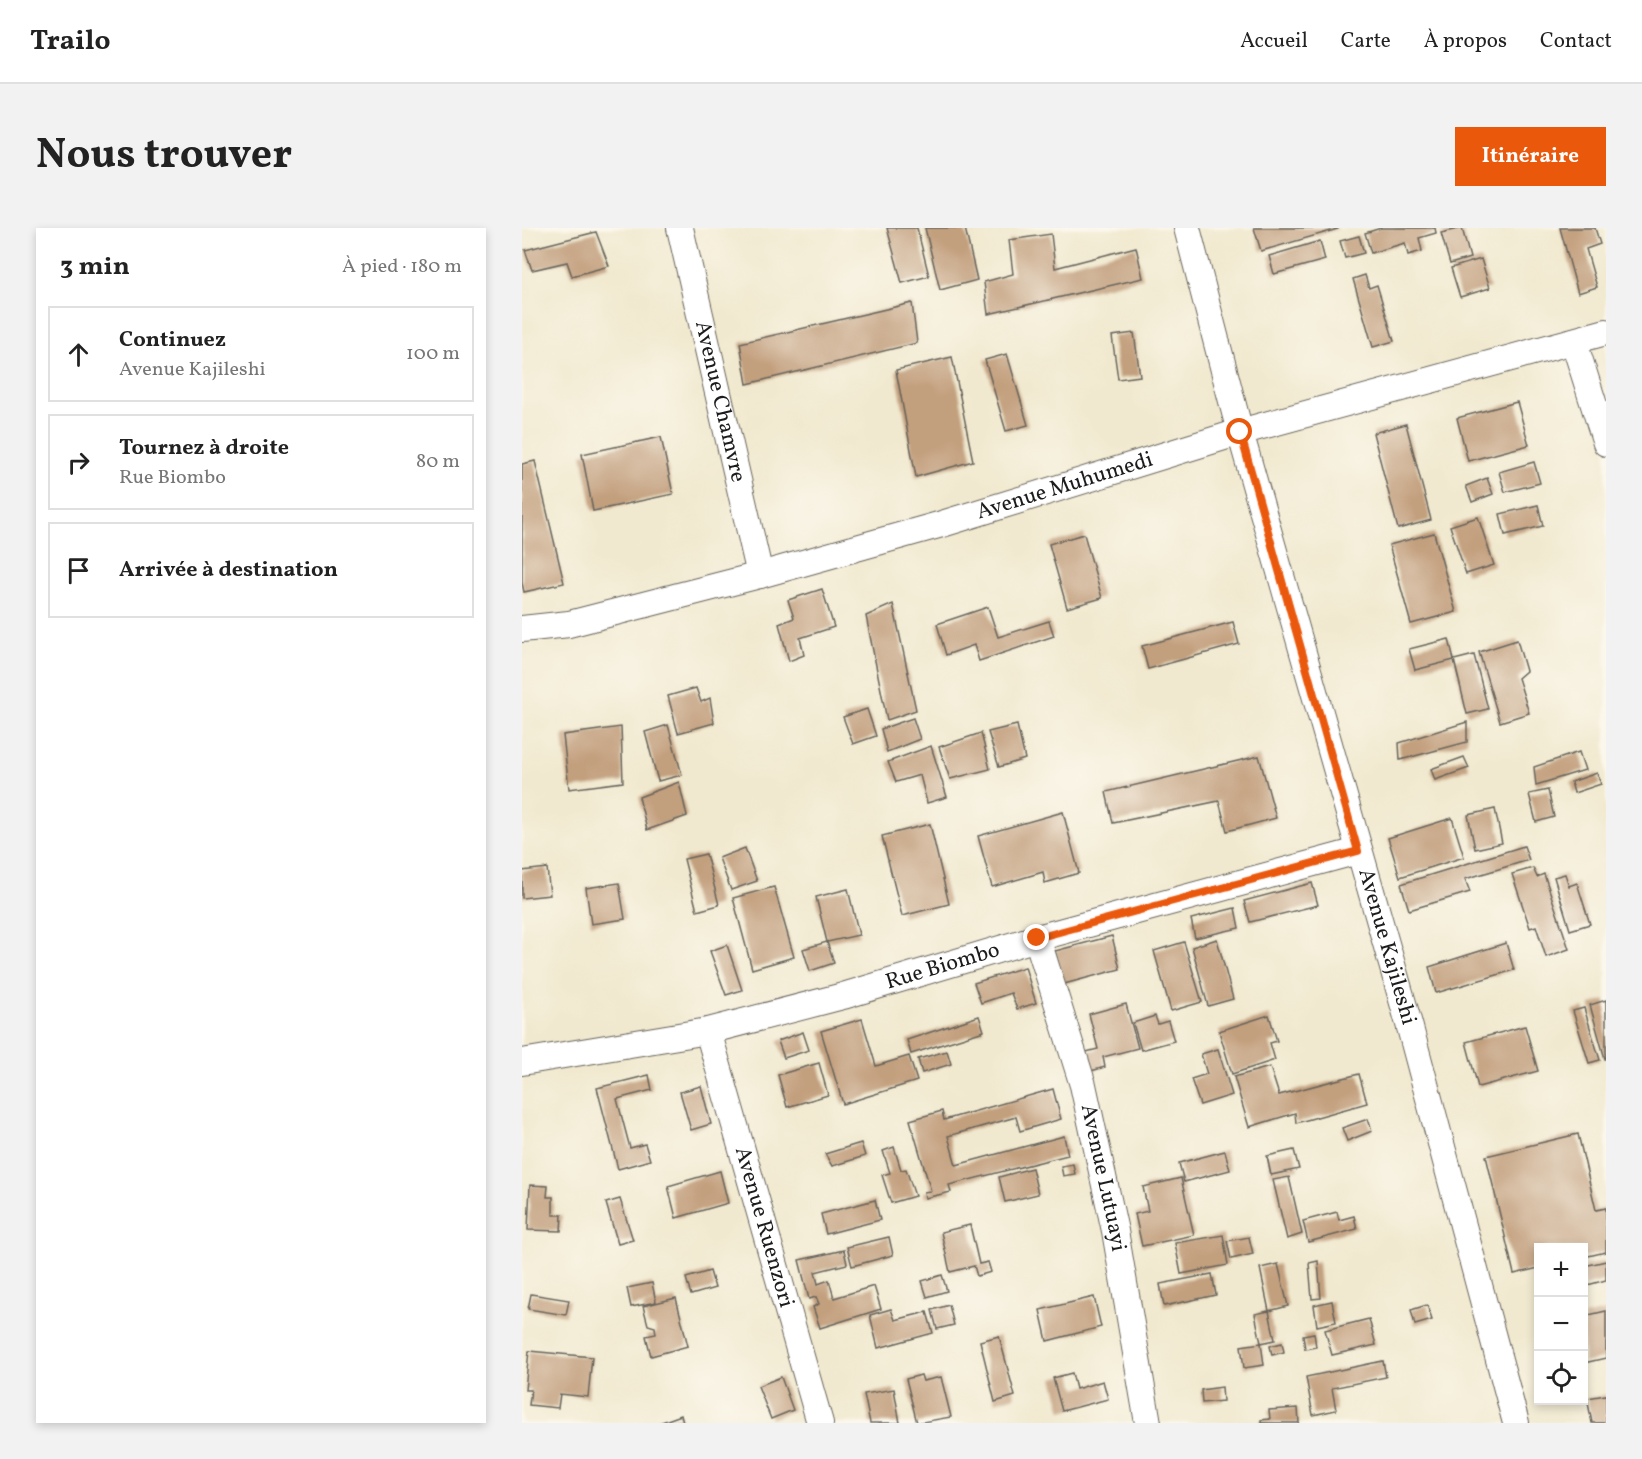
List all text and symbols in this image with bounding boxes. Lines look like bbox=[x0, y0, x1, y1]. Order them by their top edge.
text: Trailo bbox=[30, 22, 111, 61]
text: Accueil bbox=[1240, 27, 1308, 56]
text: Carte bbox=[1341, 27, 1391, 56]
text: À propos bbox=[1424, 27, 1507, 56]
text: Contact bbox=[1540, 27, 1612, 56]
text: Nous trouver bbox=[36, 127, 292, 186]
button: Itinéraire bbox=[1455, 127, 1606, 186]
text: 3 min bbox=[60, 249, 130, 285]
text: À pied · 180 m bbox=[342, 253, 462, 281]
street label: Avenue Chamvre bbox=[686, 318, 754, 485]
text: Continuez bbox=[119, 325, 226, 356]
icon: ahead bbox=[62, 338, 95, 371]
text: 100 m bbox=[406, 340, 460, 368]
text: Avenue Kajileshi bbox=[119, 356, 266, 384]
route start bbox=[1226, 418, 1252, 444]
text: Tournez à droite bbox=[119, 433, 289, 464]
street label: Avenue Muhumedi bbox=[973, 444, 1157, 528]
icon: right bbox=[62, 446, 95, 479]
text: 80 m bbox=[416, 448, 460, 476]
text: Rue Biombo bbox=[119, 464, 226, 492]
icon: arrive bbox=[62, 554, 95, 587]
text: Arrivée à destination bbox=[119, 555, 338, 586]
street label: Avenue Kajileshi bbox=[1350, 865, 1424, 1029]
route end bbox=[1023, 924, 1049, 950]
street label: Rue Biombo bbox=[882, 935, 1003, 998]
street label: Avenue Lutuayi bbox=[1072, 1101, 1134, 1254]
street label: Avenue Ruenzori bbox=[726, 1143, 802, 1311]
map controls bbox=[1534, 1243, 1588, 1405]
button: + bbox=[1534, 1243, 1588, 1297]
button: − bbox=[1534, 1297, 1588, 1351]
button: locate bbox=[1534, 1351, 1588, 1405]

